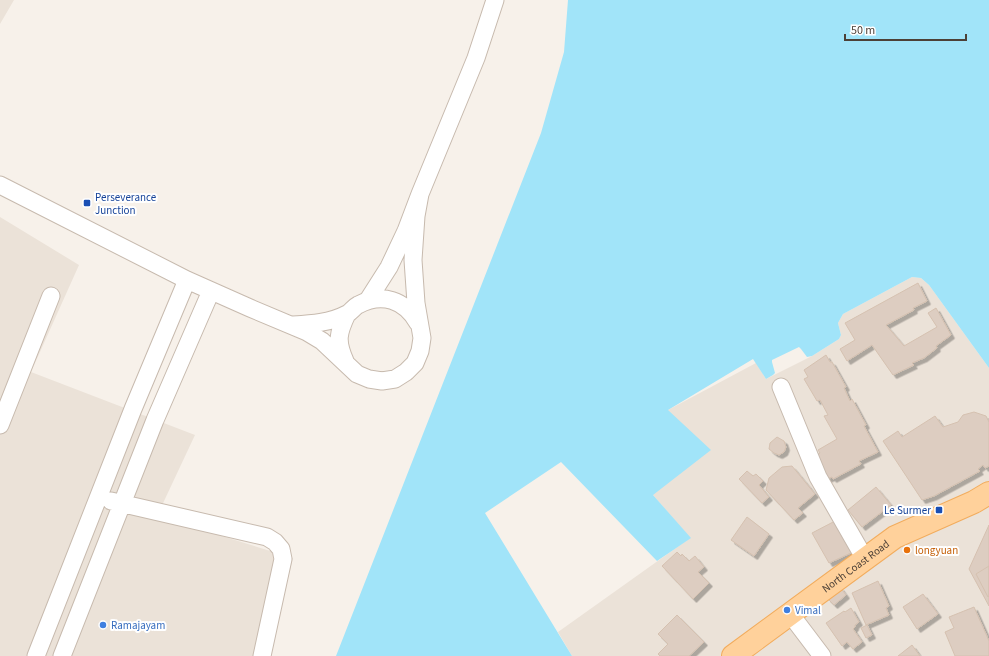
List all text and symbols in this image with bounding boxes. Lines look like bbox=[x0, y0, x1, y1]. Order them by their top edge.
scale bar bbox=[845, 16, 966, 42]
text: 50 m bbox=[851, 22, 875, 39]
place label: Perseverance Junction bbox=[95, 190, 157, 218]
marker: Perseverance Junction bbox=[82, 198, 92, 208]
place label: Le Surmer bbox=[884, 503, 931, 518]
marker: Le Surmer bbox=[934, 505, 944, 515]
street label: North Coast Road bbox=[819, 537, 893, 596]
place label: longyuan bbox=[915, 543, 958, 558]
marker: longyuan bbox=[902, 545, 912, 555]
place label: Vimal bbox=[795, 603, 821, 618]
marker: Vimal bbox=[782, 605, 792, 615]
place label: Ramajayam bbox=[111, 618, 165, 633]
marker: Ramajayam bbox=[98, 620, 108, 630]

